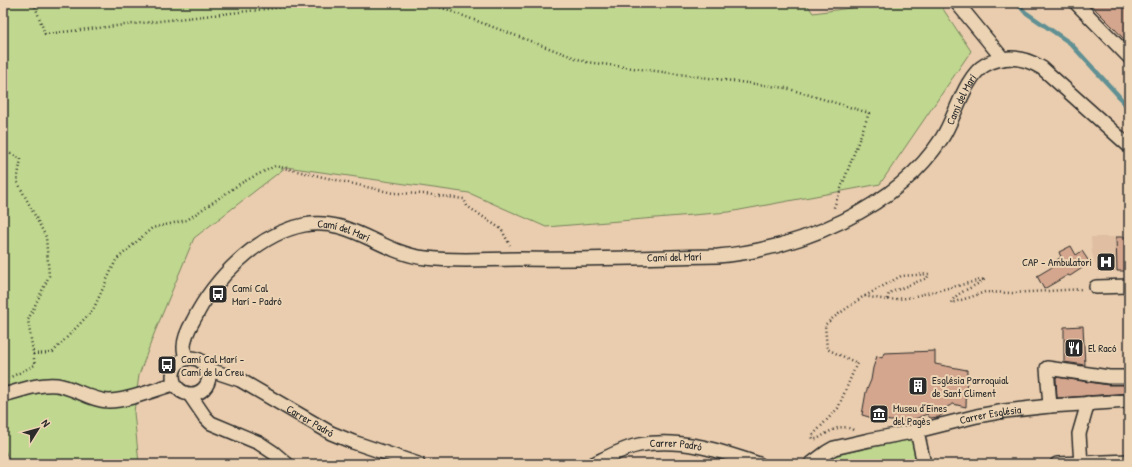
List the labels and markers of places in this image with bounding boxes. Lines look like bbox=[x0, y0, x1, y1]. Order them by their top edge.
hospital icon: CAP - Ambulatori bbox=[1095, 251, 1117, 273]
place label: CAP - Ambulatori bbox=[1022, 255, 1092, 269]
place label: Camí Cal Marí - Padró bbox=[232, 281, 282, 308]
bus stop icon: Camí Cal Marí - Padró bbox=[207, 283, 229, 305]
restaurant icon: El Racó bbox=[1063, 337, 1085, 359]
place label: El Racó bbox=[1088, 341, 1117, 355]
place label: Camí Cal Marí - Camí de la Creu bbox=[181, 352, 245, 379]
bus stop icon: Camí Cal Marí - Camí de la Creu bbox=[156, 354, 178, 376]
place label: Església Parroquial de Sant Climent bbox=[932, 373, 1009, 400]
building icon: Església Parroquial de Sant Climent bbox=[907, 375, 929, 397]
place label: Museu d’Eines del Pagès bbox=[893, 401, 947, 428]
museum icon: Museu d’Eines del Pagès bbox=[868, 403, 890, 425]

